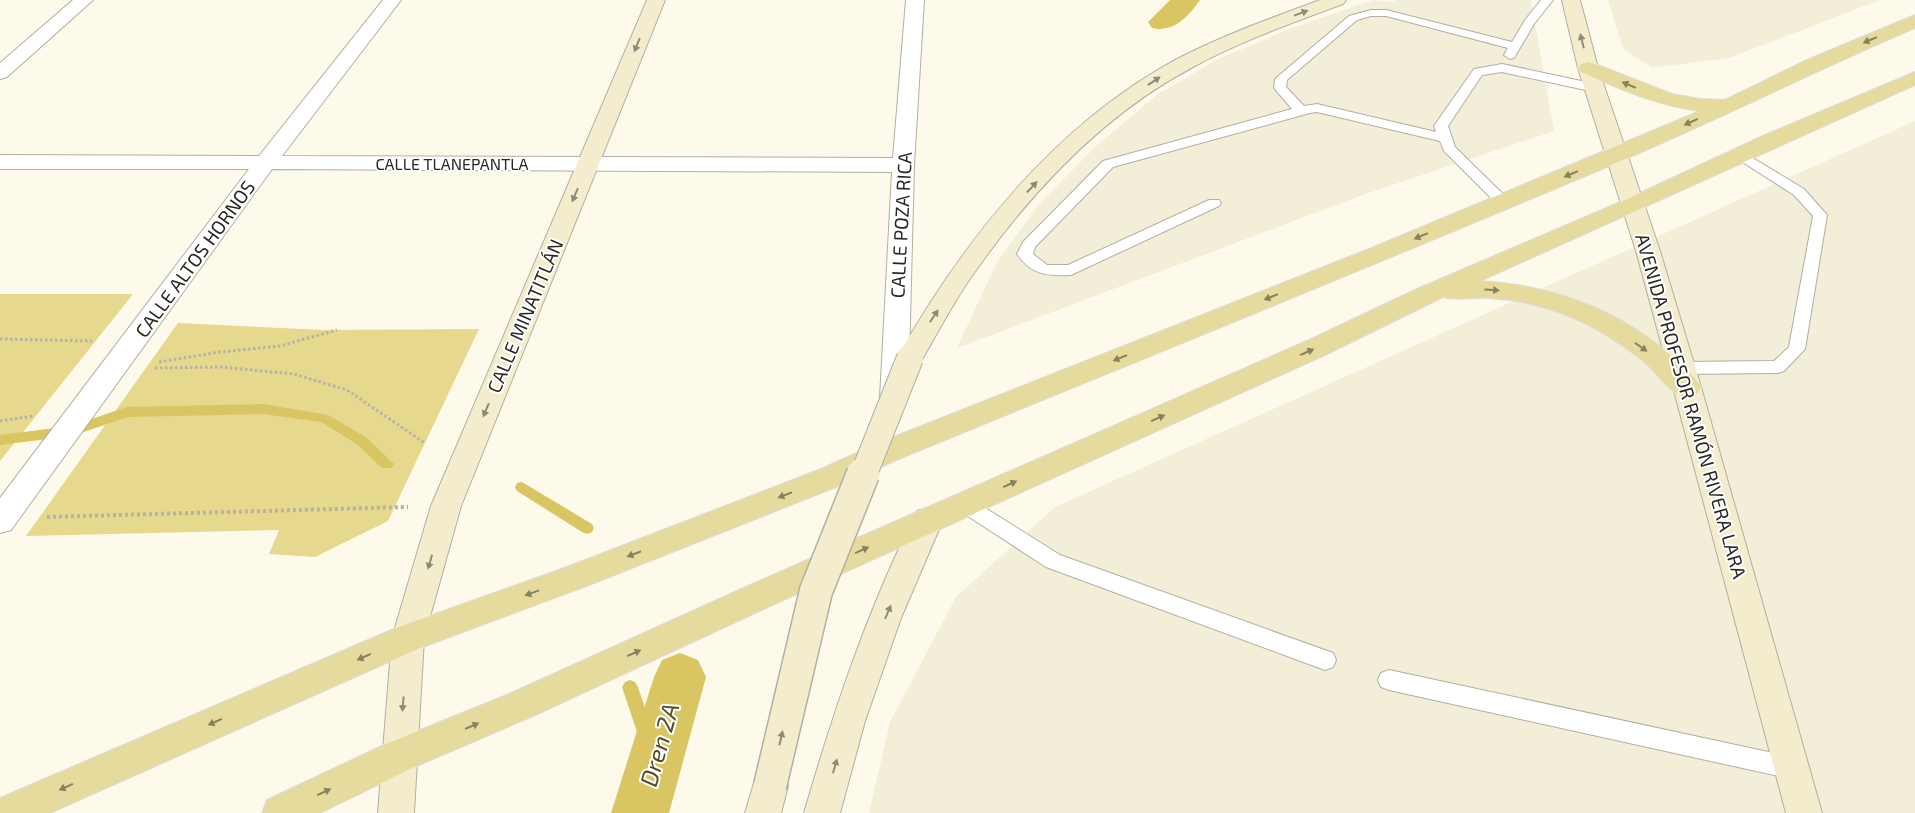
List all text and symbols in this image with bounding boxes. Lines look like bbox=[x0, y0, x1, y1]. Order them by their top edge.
one-way arrow bbox=[1294, 9, 1309, 16]
one-way arrow bbox=[1578, 34, 1586, 49]
one-way arrow bbox=[1862, 36, 1877, 44]
one-way arrow bbox=[633, 38, 641, 53]
one-way arrow bbox=[1147, 76, 1161, 86]
one-way arrow bbox=[1621, 81, 1636, 89]
one-way arrow bbox=[1684, 119, 1698, 127]
street label: CALLE POZA RICA bbox=[885, 151, 916, 299]
street label: CALLE TLANEPANTLA bbox=[376, 154, 529, 173]
one-way arrow bbox=[1564, 170, 1578, 178]
street label: CALLE ALTOS HORNOS bbox=[130, 176, 259, 342]
one-way arrow bbox=[1026, 181, 1038, 193]
one-way arrow bbox=[570, 188, 578, 202]
street label: AVENIDA PROFESOR RAMÓN RIVERA LARA bbox=[1631, 231, 1752, 581]
one-way arrow bbox=[1413, 232, 1428, 240]
street label: CALLE MINATITLÁN bbox=[482, 235, 567, 396]
one-way arrow bbox=[1484, 286, 1500, 294]
one-way arrow bbox=[1263, 294, 1278, 301]
one-way arrow bbox=[929, 309, 939, 323]
one-way arrow bbox=[1635, 342, 1648, 352]
one-way arrow bbox=[1300, 348, 1314, 356]
one-way arrow bbox=[1112, 354, 1127, 362]
one-way arrow bbox=[481, 403, 489, 417]
one-way arrow bbox=[1151, 413, 1165, 421]
one-way arrow bbox=[1003, 479, 1017, 487]
one-way arrow bbox=[777, 491, 792, 499]
one-way arrow bbox=[855, 546, 869, 554]
one-way arrow bbox=[626, 550, 641, 558]
one-way arrow bbox=[426, 555, 434, 570]
one-way arrow bbox=[525, 590, 540, 597]
one-way arrow bbox=[884, 605, 892, 619]
one-way arrow bbox=[627, 649, 641, 657]
one-way arrow bbox=[357, 654, 371, 662]
one-way arrow bbox=[399, 696, 407, 712]
water label: Dren 2A bbox=[633, 699, 684, 790]
one-way arrow bbox=[208, 719, 222, 727]
one-way arrow bbox=[465, 721, 479, 729]
one-way arrow bbox=[777, 731, 785, 746]
one-way arrow bbox=[832, 758, 840, 773]
one-way arrow bbox=[59, 784, 73, 792]
one-way arrow bbox=[317, 788, 331, 796]

